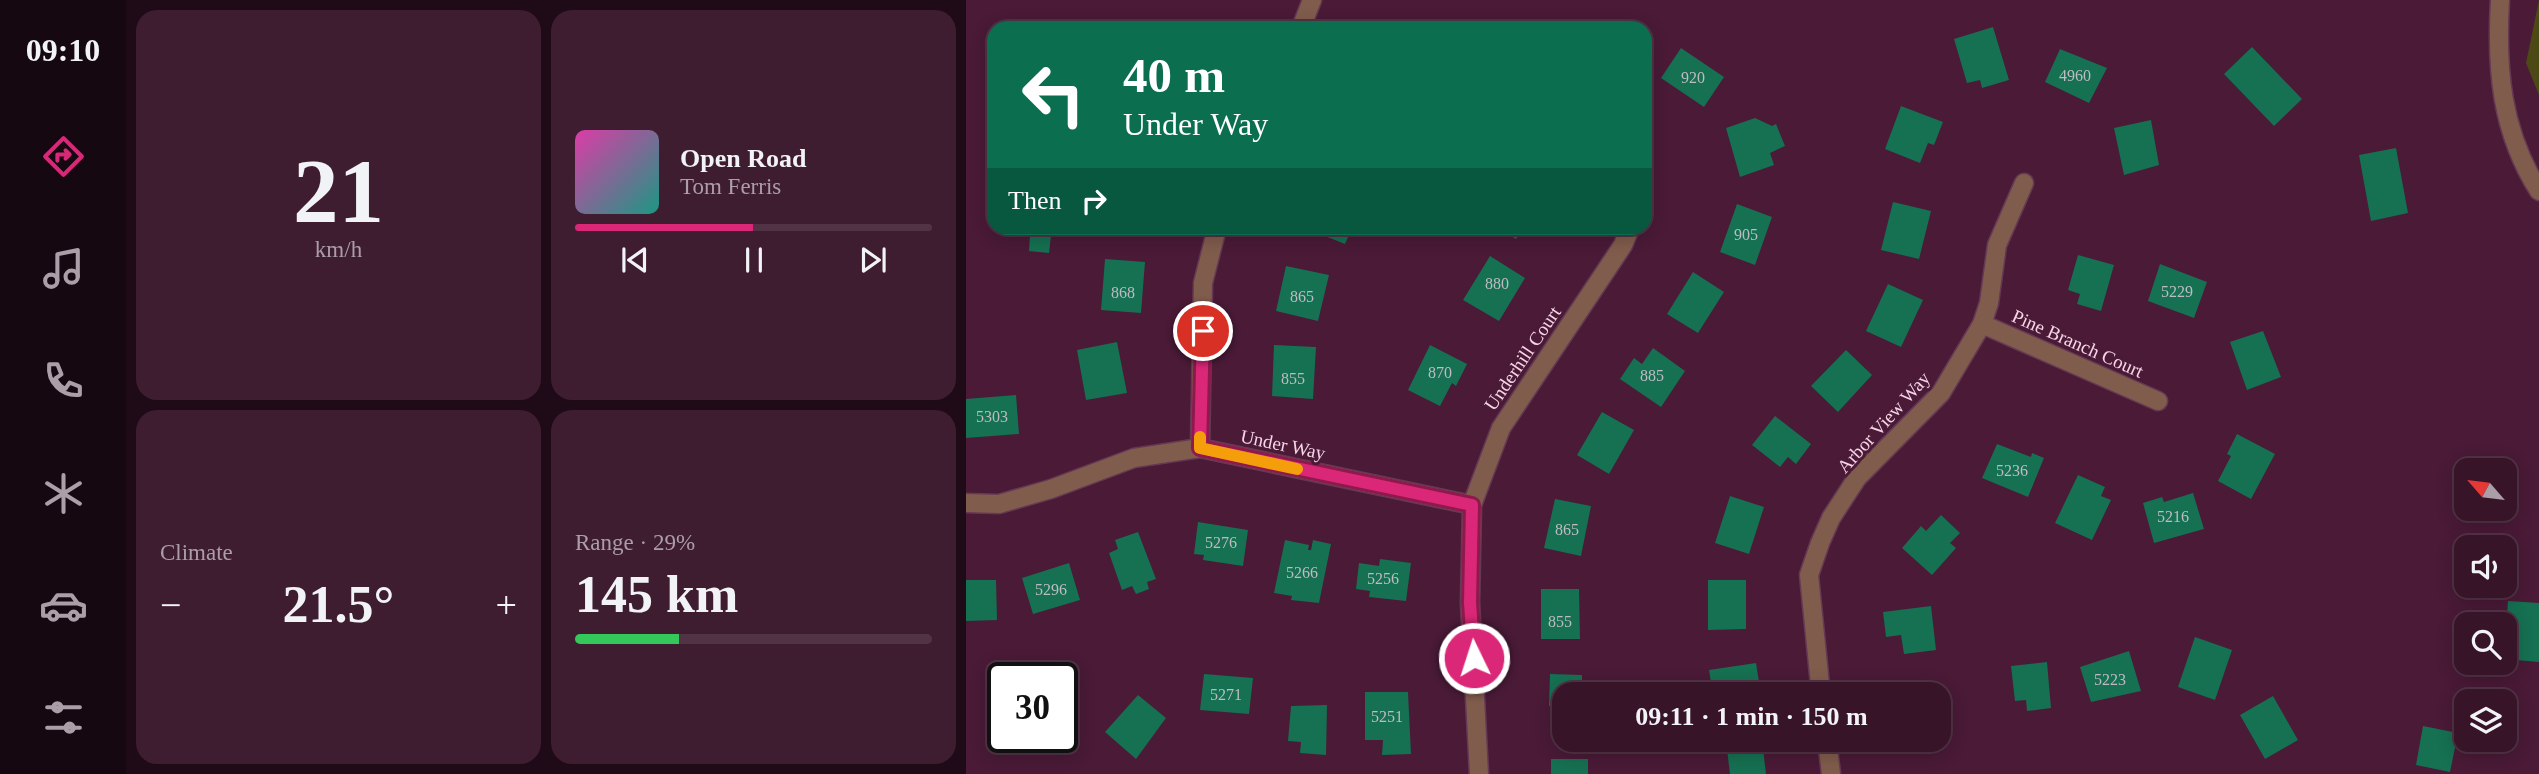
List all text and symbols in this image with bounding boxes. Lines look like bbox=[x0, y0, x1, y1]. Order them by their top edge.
text: 09:10 bbox=[26, 32, 100, 68]
text: 40 m bbox=[1123, 48, 1225, 103]
icon: left bbox=[1008, 49, 1099, 140]
house number: 4960 bbox=[2059, 67, 2091, 84]
house number: 920 bbox=[1681, 69, 1705, 86]
text: Under Way bbox=[1123, 106, 1268, 142]
icon: directions bbox=[39, 132, 88, 181]
text: 21 bbox=[293, 141, 384, 242]
text: Open Road bbox=[680, 144, 806, 173]
text: Tom Ferris bbox=[680, 174, 781, 199]
icon: right bbox=[1075, 182, 1113, 220]
text: Then bbox=[1008, 186, 1061, 215]
house number: 905 bbox=[1734, 226, 1758, 243]
text: km/h bbox=[315, 237, 362, 262]
icon: previous bbox=[616, 241, 654, 279]
icon: pause bbox=[735, 241, 773, 279]
icon: next bbox=[854, 241, 892, 279]
icon: music bbox=[39, 244, 88, 293]
house number: 880 bbox=[1485, 275, 1509, 292]
house number: 5229 bbox=[2161, 283, 2193, 300]
house number: 868 bbox=[1111, 284, 1135, 301]
house number: 865 bbox=[1290, 288, 1314, 305]
pin bbox=[1173, 301, 1233, 361]
street label: Underhill Court bbox=[1480, 302, 1565, 414]
street label: Pine Branch Court bbox=[2009, 305, 2147, 382]
icon: arrive bbox=[1184, 312, 1222, 350]
icon: phone bbox=[39, 356, 88, 405]
house number: 870 bbox=[1428, 364, 1452, 381]
house number: 885 bbox=[1640, 367, 1664, 384]
street label: Arbor View Way bbox=[1833, 367, 1935, 477]
house number: 855 bbox=[1281, 370, 1305, 387]
house number: 5303 bbox=[976, 408, 1008, 425]
street label: Under Way bbox=[1239, 425, 1328, 464]
north arrow bbox=[2454, 458, 2516, 522]
map controls bbox=[2454, 458, 2517, 752]
house number: 5236 bbox=[1996, 462, 2028, 479]
icon: climate bbox=[39, 469, 88, 518]
house number: 5216 bbox=[2157, 508, 2189, 525]
house number: 865 bbox=[1555, 521, 1579, 538]
text: Range · 29% bbox=[575, 530, 695, 555]
house number: 5276 bbox=[1205, 534, 1237, 551]
button: sound bbox=[2454, 535, 2517, 598]
text: Climate bbox=[160, 540, 233, 565]
house number: 5266 bbox=[1286, 564, 1318, 581]
text: 145 km bbox=[575, 566, 738, 623]
house number: 5256 bbox=[1367, 570, 1399, 587]
text: 21.5° bbox=[283, 576, 394, 633]
icon: car bbox=[39, 581, 88, 630]
house number: 5296 bbox=[1035, 581, 1067, 598]
text: − bbox=[160, 584, 181, 626]
text: + bbox=[496, 584, 517, 626]
button: search bbox=[2454, 612, 2517, 675]
house number: 855 bbox=[1548, 613, 1572, 630]
position arrow bbox=[1437, 621, 1511, 695]
speed limit sign: 30 bbox=[987, 662, 1078, 753]
house number: 5223 bbox=[2094, 671, 2126, 688]
house number: 5271 bbox=[1210, 686, 1242, 703]
button: layers bbox=[2454, 689, 2517, 752]
icon: filters bbox=[39, 693, 88, 742]
text: 09:11 · 1 min · 150 m bbox=[1635, 702, 1868, 731]
house number: 5251 bbox=[1371, 708, 1403, 725]

